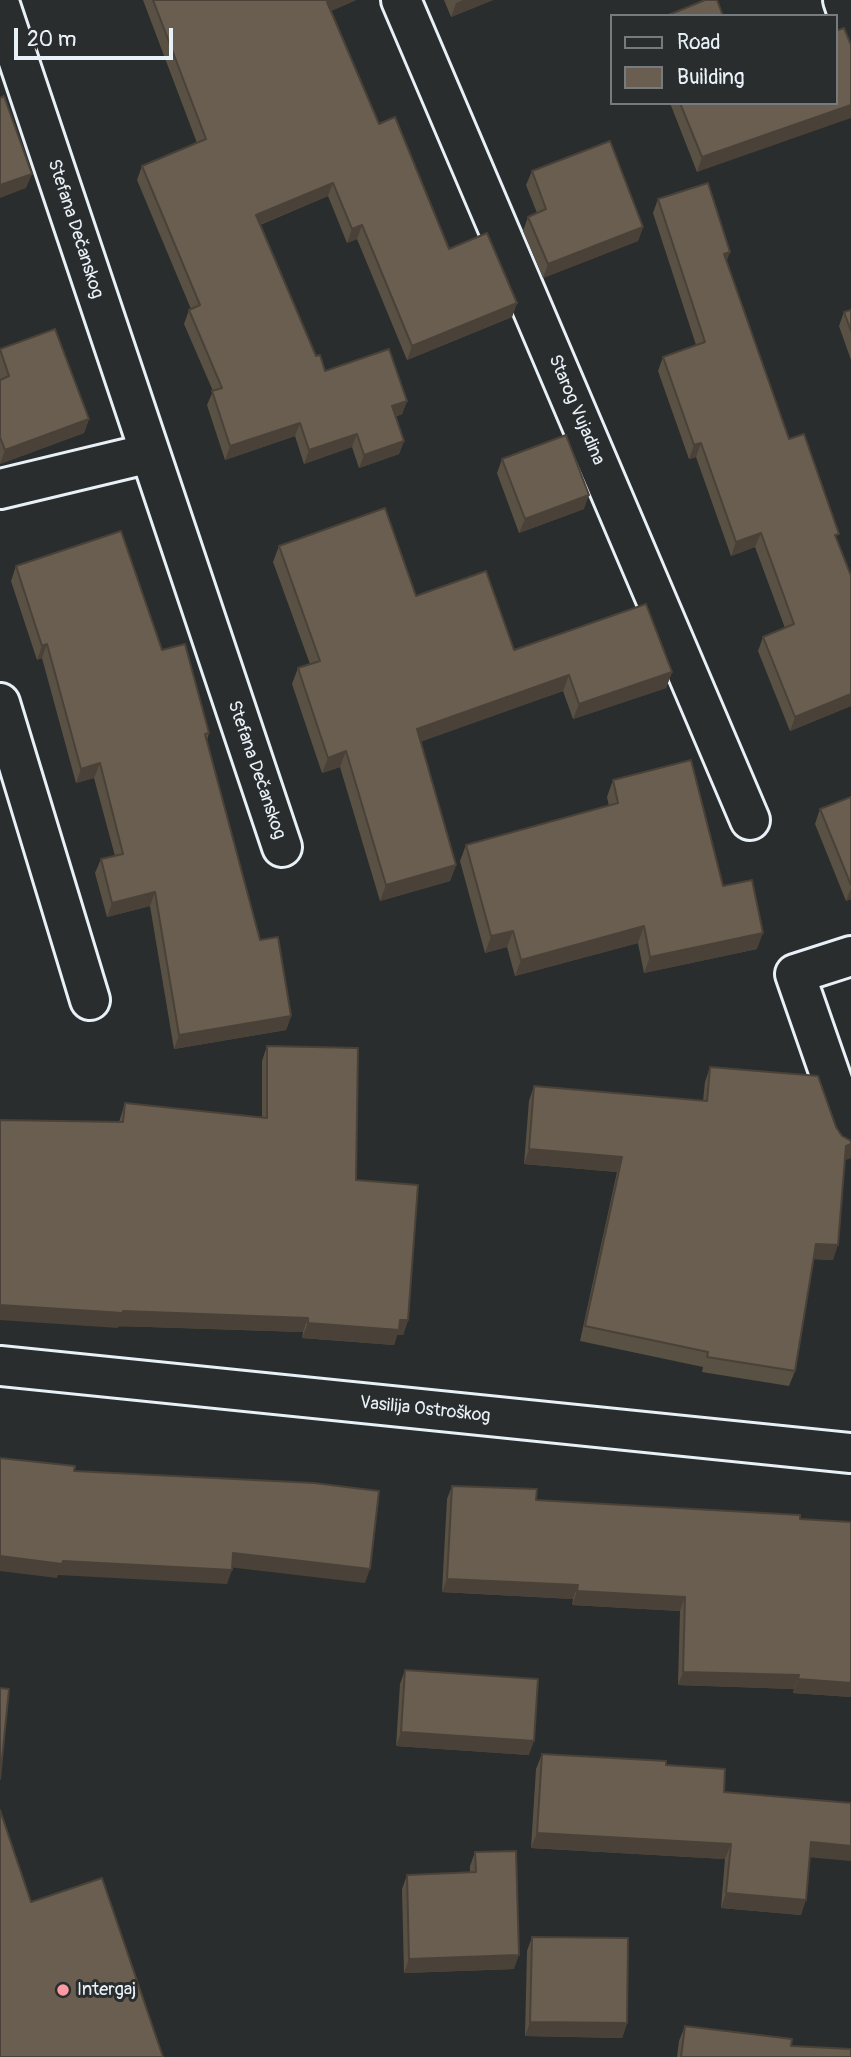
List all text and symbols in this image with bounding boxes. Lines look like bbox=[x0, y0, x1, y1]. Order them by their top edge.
scale bar bbox=[18, 14, 177, 58]
legend bbox=[610, 14, 837, 105]
text: 20 m bbox=[27, 26, 76, 53]
text: Road bbox=[677, 29, 721, 56]
text: Building bbox=[677, 64, 744, 91]
street label: Stefana Dečanskog bbox=[42, 157, 108, 301]
street label: Starog Vujadina bbox=[543, 352, 609, 468]
street label: Stefana Dečanskog bbox=[222, 698, 290, 842]
street label: Vasilija Ostroškog bbox=[359, 1392, 491, 1428]
place label: Intergaj bbox=[77, 1979, 136, 2001]
marker: Intergaj bbox=[55, 1982, 71, 1998]

